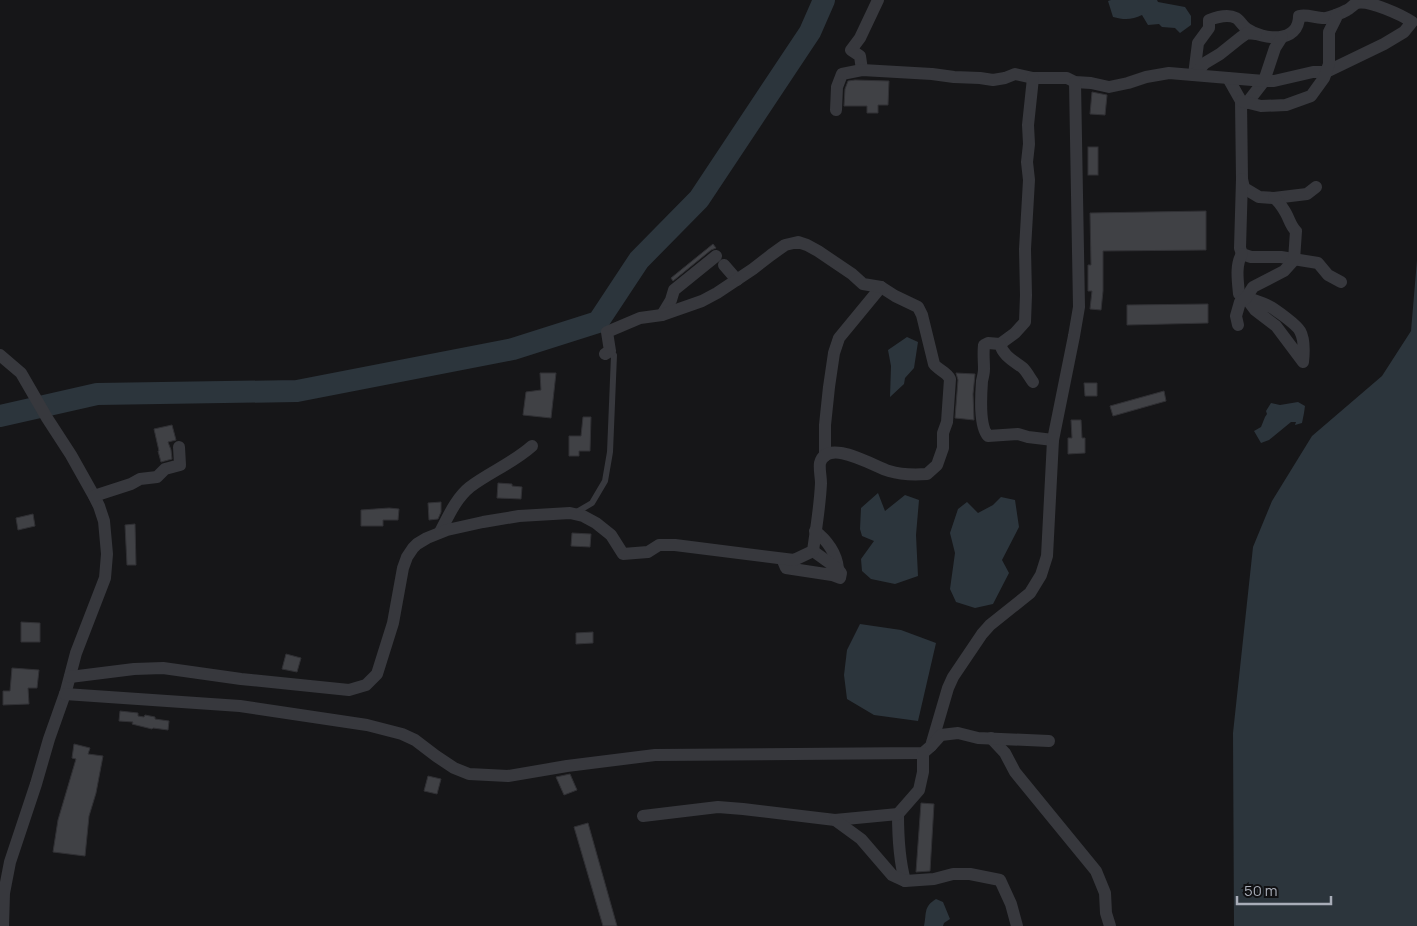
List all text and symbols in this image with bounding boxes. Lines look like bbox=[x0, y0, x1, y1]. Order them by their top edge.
scale bar bbox=[1237, 874, 1331, 906]
text: 50 m bbox=[1244, 880, 1278, 901]

